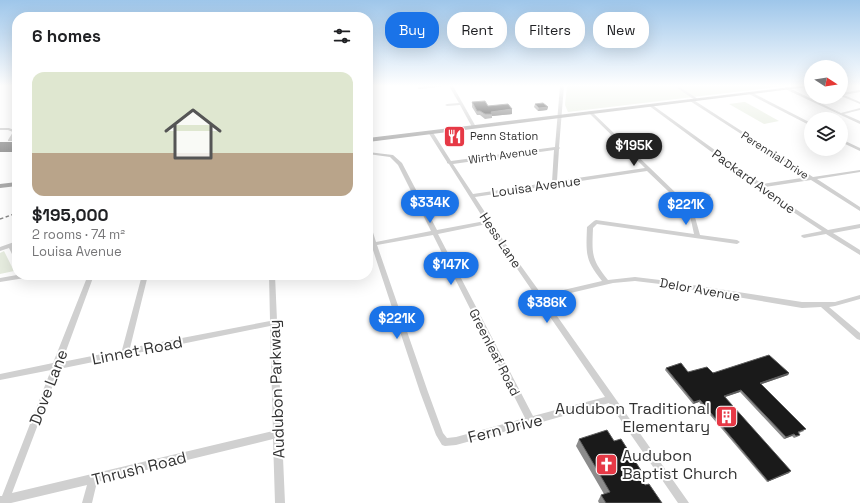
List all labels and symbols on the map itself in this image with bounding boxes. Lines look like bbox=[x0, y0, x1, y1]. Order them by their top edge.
north arrow bbox=[804, 60, 848, 104]
restaurant icon: Penn Station bbox=[442, 123, 468, 149]
street label: Perennial Drive bbox=[739, 128, 811, 182]
place label: Penn Station bbox=[470, 129, 538, 143]
pin: $195K bbox=[606, 133, 662, 167]
street label: Wirth Avenue bbox=[467, 143, 539, 167]
street label: Packard Avenue bbox=[709, 145, 799, 217]
street label: Louisa Avenue bbox=[491, 172, 582, 201]
pin: $334K bbox=[402, 190, 458, 224]
pin: $221K bbox=[658, 192, 714, 226]
street label: Hess Lane bbox=[476, 209, 525, 271]
pin: $147K bbox=[423, 252, 479, 286]
street label: Delor Avenue bbox=[658, 274, 742, 305]
pin: $386K bbox=[519, 290, 575, 324]
pin: $221K bbox=[369, 306, 425, 340]
street label: Greenleaf Road bbox=[465, 306, 524, 399]
street label: Audubon Parkway bbox=[264, 319, 289, 459]
street label: Linnet Road bbox=[90, 331, 184, 370]
street label: Dove Lane bbox=[24, 346, 72, 428]
place label: Audubon Traditional Elementary bbox=[555, 398, 710, 437]
building icon: Audubon Traditional Elementary bbox=[713, 404, 739, 430]
street label: Fern Drive bbox=[466, 409, 545, 448]
place label: Audubon Baptist Church bbox=[622, 445, 738, 484]
street label: Thrush Road bbox=[90, 447, 189, 490]
church icon: Audubon Baptist Church bbox=[594, 451, 620, 477]

